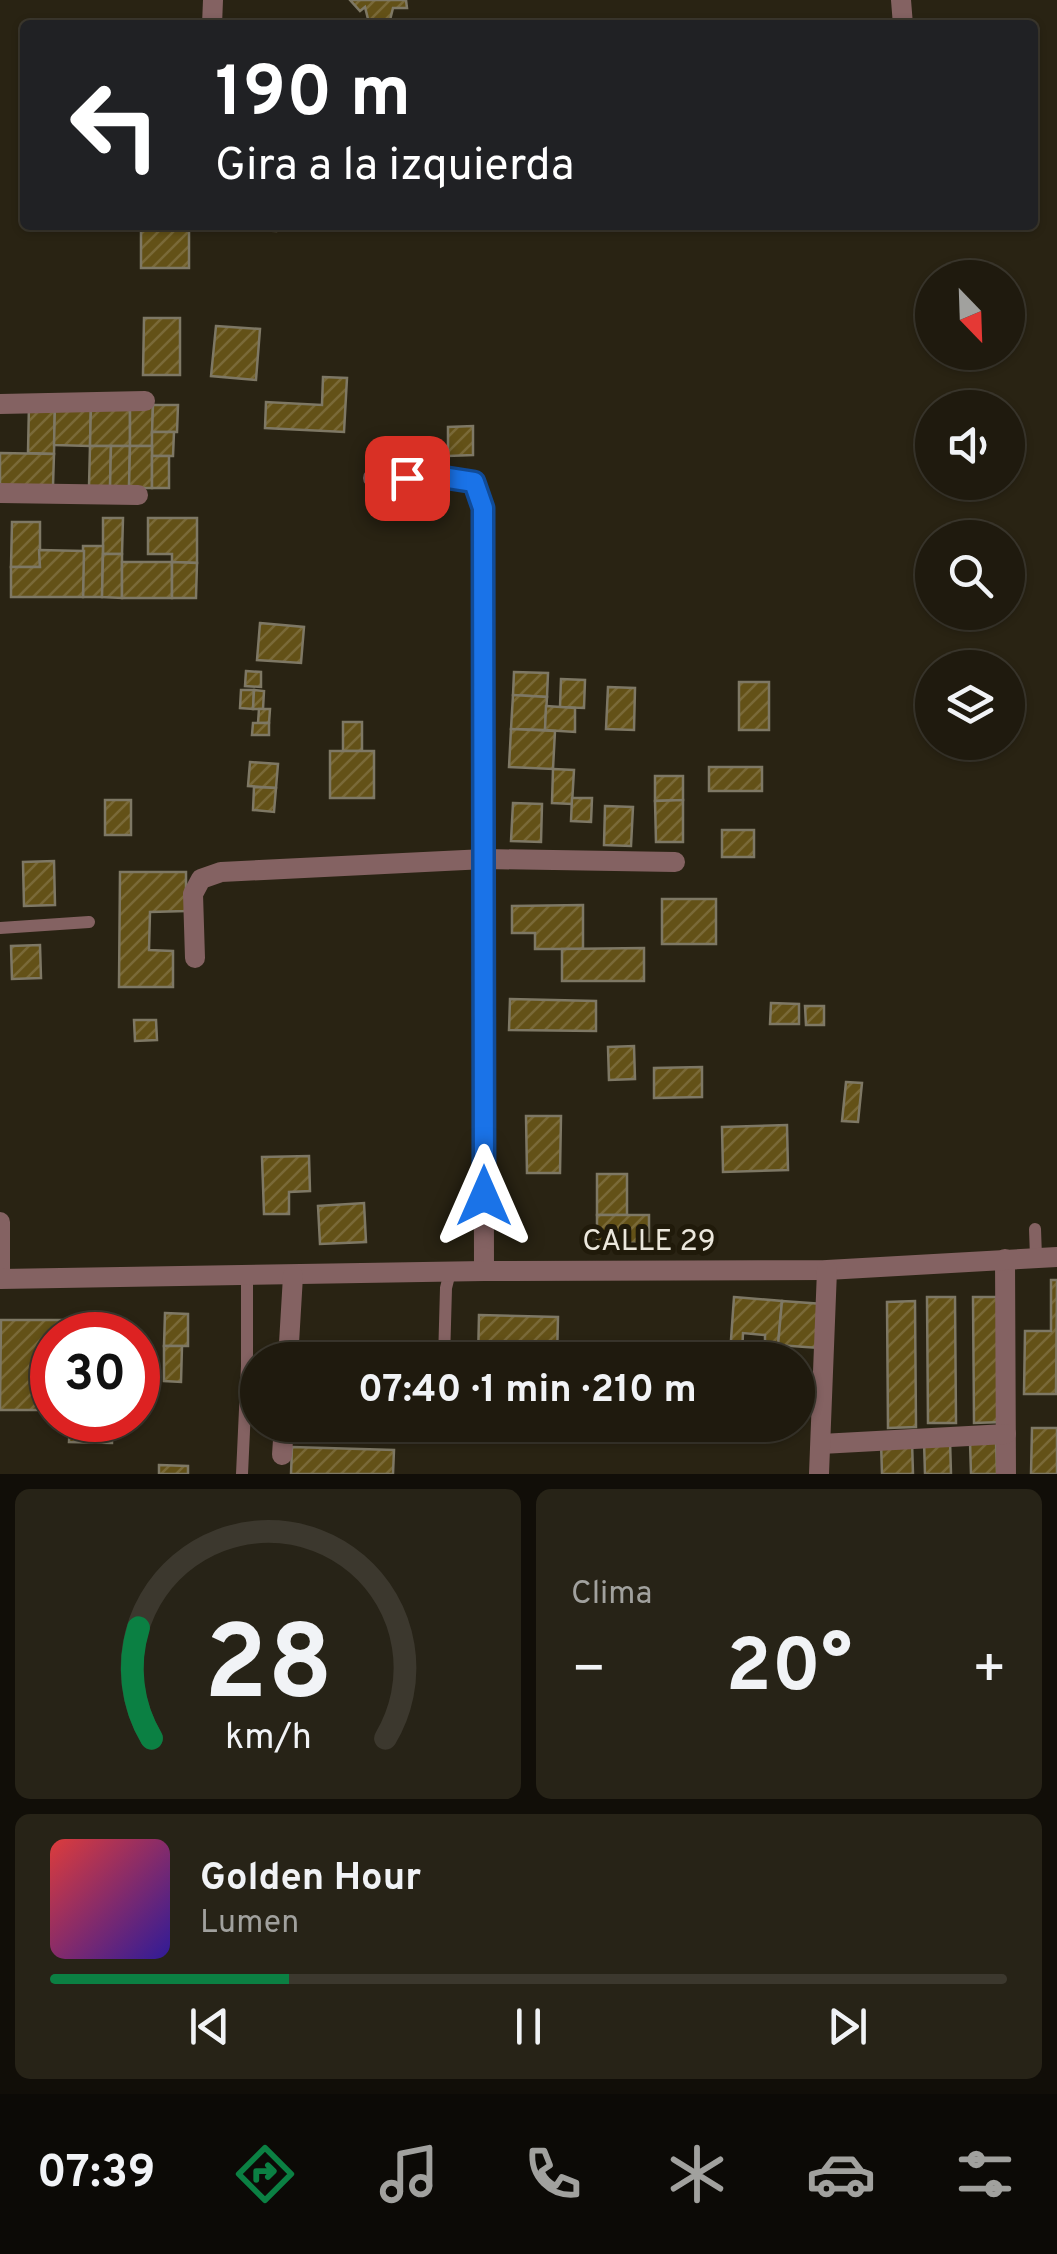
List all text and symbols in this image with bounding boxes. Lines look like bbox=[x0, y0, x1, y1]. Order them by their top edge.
text: 190 m bbox=[215, 52, 411, 141]
icon: left bbox=[50, 60, 180, 190]
text: Gira a la izquierda bbox=[215, 139, 574, 196]
north arrow bbox=[915, 260, 1025, 370]
map controls bbox=[915, 260, 1025, 760]
button: sound bbox=[915, 390, 1025, 500]
pin bbox=[365, 436, 450, 521]
icon: arrive bbox=[380, 451, 435, 506]
button: search bbox=[915, 520, 1025, 630]
button: layers bbox=[915, 650, 1025, 760]
position arrow bbox=[432, 1144, 536, 1248]
street label: CALLE 29 bbox=[582, 1224, 716, 1261]
speed limit sign: 30 bbox=[30, 1312, 160, 1442]
text: 07:40 · 1 min · 210 m bbox=[358, 1367, 697, 1416]
text: Clima bbox=[571, 1575, 652, 1615]
text: 28 bbox=[203, 1604, 333, 1736]
text: 20° bbox=[726, 1623, 852, 1718]
text: − bbox=[571, 1637, 606, 1707]
text: + bbox=[972, 1637, 1007, 1707]
text: km/h bbox=[225, 1716, 311, 1762]
text: Golden Hour bbox=[200, 1855, 421, 1904]
text: Lumen bbox=[200, 1904, 299, 1944]
icon: previous bbox=[182, 1999, 237, 2054]
icon: pause bbox=[501, 1999, 556, 2054]
icon: next bbox=[820, 1999, 875, 2054]
icon: directions bbox=[230, 2139, 300, 2209]
icon: music bbox=[374, 2139, 444, 2209]
icon: phone bbox=[518, 2139, 588, 2209]
icon: climate bbox=[662, 2139, 732, 2209]
icon: car bbox=[806, 2139, 876, 2209]
icon: filters bbox=[950, 2139, 1020, 2209]
text: 07:39 bbox=[37, 2146, 156, 2203]

